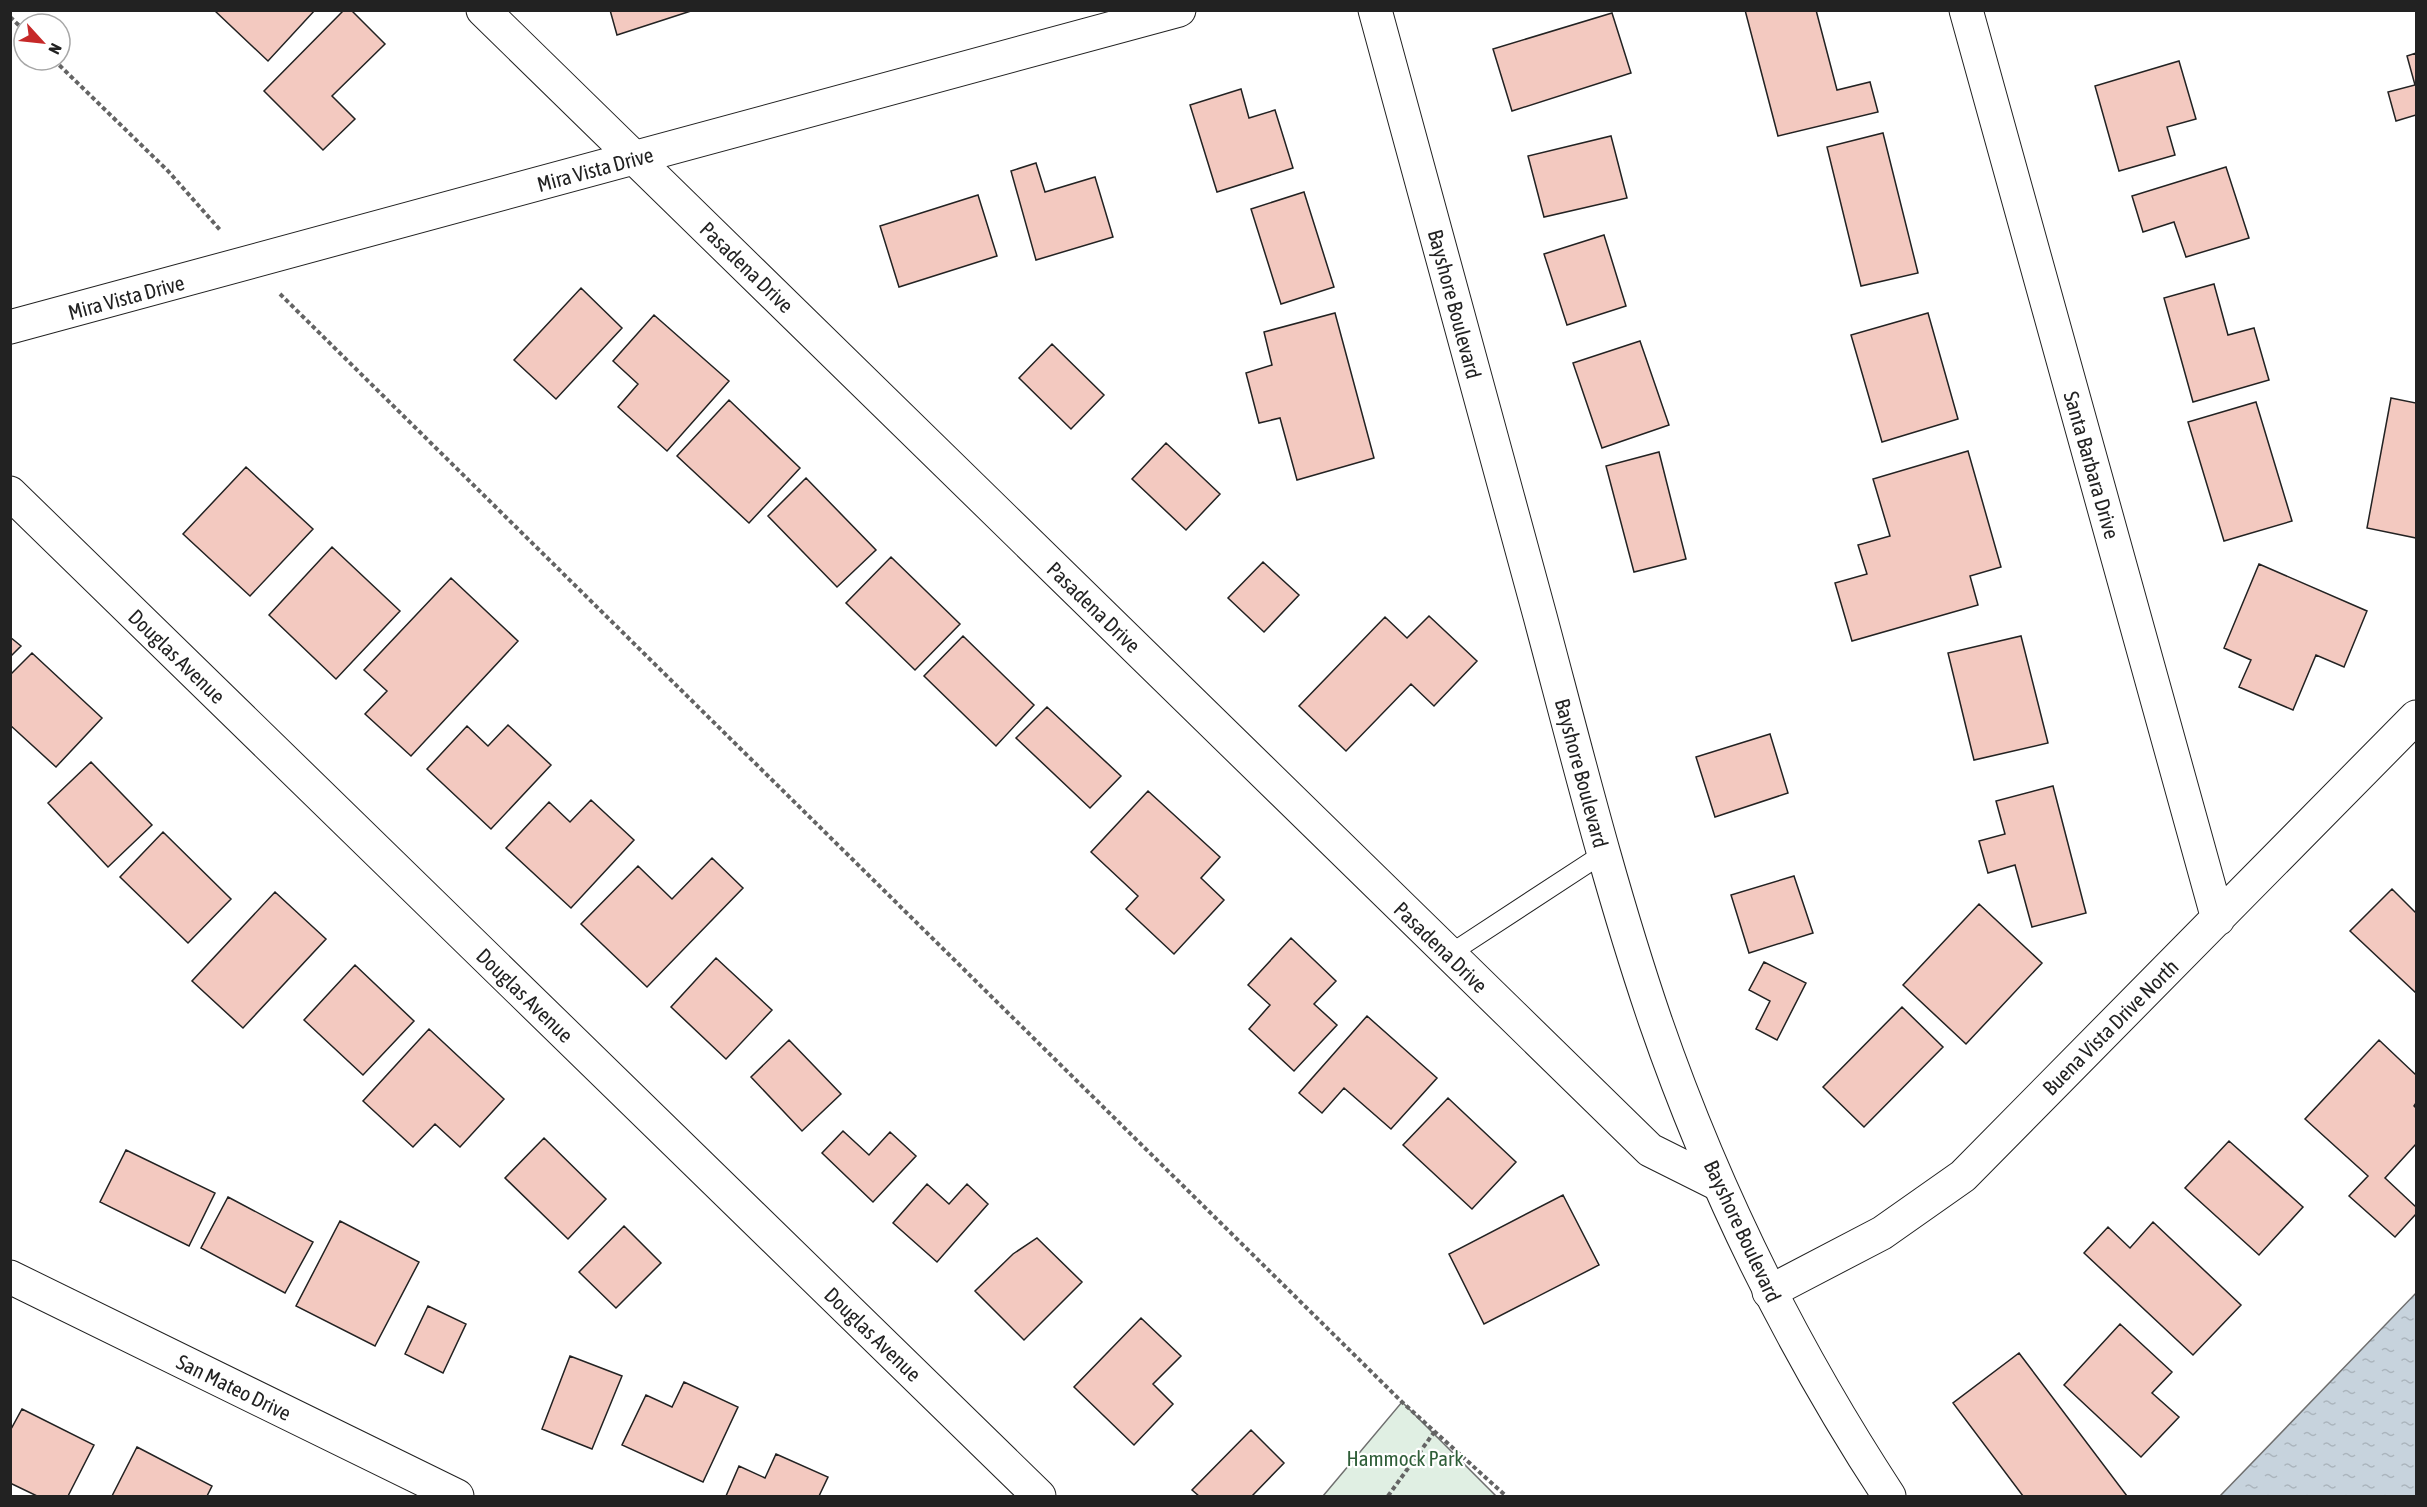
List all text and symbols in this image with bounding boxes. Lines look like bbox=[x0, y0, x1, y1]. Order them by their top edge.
north arrow bbox=[12, 12, 72, 72]
text: N bbox=[45, 41, 66, 57]
street label: Mira Vista Drive bbox=[534, 142, 656, 196]
street label: Pasadena Drive bbox=[696, 217, 798, 317]
street label: Bayshore Boulevard bbox=[1424, 227, 1486, 381]
street label: Mira Vista Drive bbox=[65, 270, 187, 324]
street label: Santa Barbara Drive bbox=[2059, 389, 2125, 541]
street label: Pasadena Drive bbox=[1043, 557, 1145, 657]
street label: Douglas Avenue bbox=[124, 604, 230, 708]
street label: Bayshore Boulevard bbox=[1551, 696, 1613, 850]
street label: Pasadena Drive bbox=[1390, 897, 1492, 997]
street label: Douglas Avenue bbox=[472, 943, 578, 1047]
street label: Buena Vista Drive North bbox=[2037, 954, 2183, 1100]
street label: Bayshore Boulevard bbox=[1700, 1156, 1786, 1306]
street label: Douglas Avenue bbox=[820, 1282, 926, 1386]
street label: San Mateo Drive bbox=[173, 1349, 295, 1425]
park label: Hammock Park bbox=[1346, 1446, 1464, 1470]

